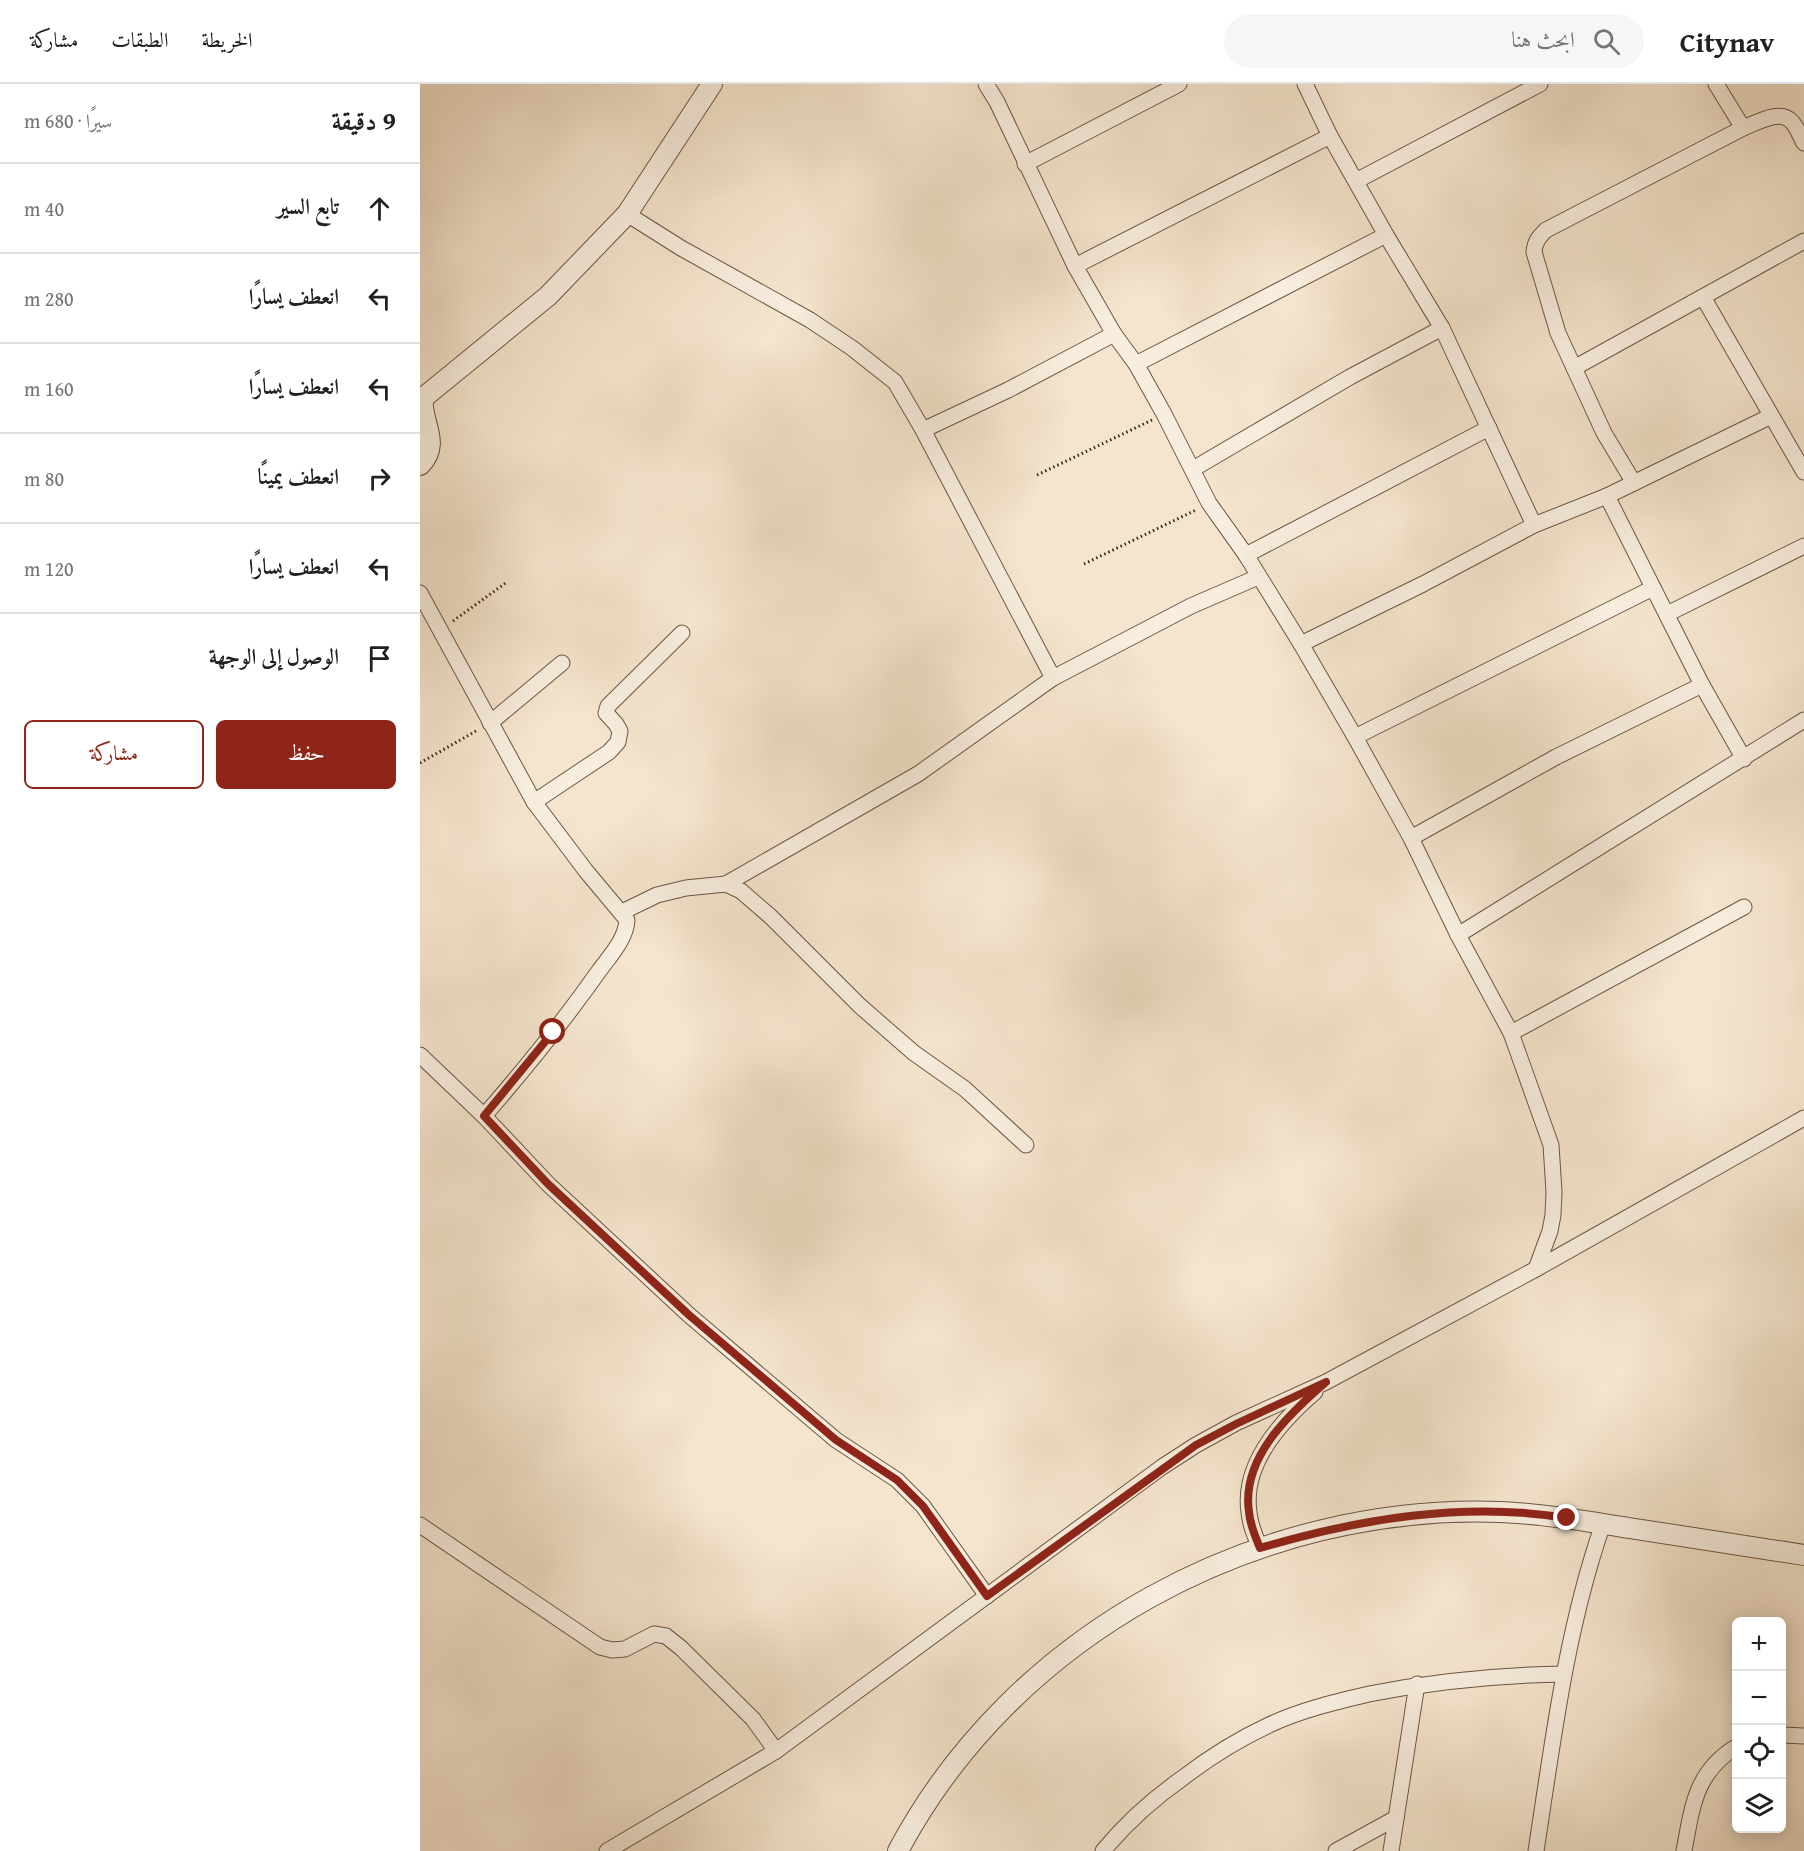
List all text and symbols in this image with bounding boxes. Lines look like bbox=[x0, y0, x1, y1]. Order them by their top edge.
search box bbox=[1224, 14, 1644, 68]
text: Citynav bbox=[1680, 21, 1774, 62]
text: ابحث هنا bbox=[1511, 23, 1575, 55]
text: مشاركة bbox=[30, 24, 78, 55]
text: الطبقات bbox=[111, 24, 168, 55]
text: الخريطة bbox=[201, 24, 253, 55]
icon: search bbox=[1590, 25, 1623, 58]
text: 9 دقيقة bbox=[331, 101, 396, 140]
text: سيرًا · 680 m bbox=[24, 106, 112, 135]
text: تابع السير bbox=[277, 190, 339, 222]
icon: ahead bbox=[363, 192, 396, 225]
text: 40 m bbox=[24, 194, 64, 223]
text: انعطف يسارًا bbox=[249, 280, 339, 312]
icon: left bbox=[363, 282, 396, 315]
text: 280 m bbox=[24, 284, 74, 313]
text: انعطف يسارًا bbox=[249, 370, 339, 402]
icon: left bbox=[363, 372, 396, 405]
text: 160 m bbox=[24, 374, 74, 403]
text: انعطف يمينًا bbox=[258, 460, 339, 492]
icon: right bbox=[363, 462, 396, 495]
text: 80 m bbox=[24, 464, 64, 493]
text: انعطف يسارًا bbox=[249, 550, 339, 582]
icon: left bbox=[363, 552, 396, 585]
text: 120 m bbox=[24, 554, 74, 583]
text: الوصول إلى الوجهة bbox=[209, 640, 339, 672]
icon: arrive bbox=[363, 642, 396, 675]
button: مشاركة bbox=[24, 720, 204, 789]
button: حفظ bbox=[216, 720, 396, 789]
route start bbox=[539, 1018, 565, 1044]
route end bbox=[1553, 1504, 1579, 1530]
map controls bbox=[1732, 1617, 1786, 1833]
button: + bbox=[1732, 1617, 1786, 1671]
button: − bbox=[1732, 1671, 1786, 1725]
button: locate bbox=[1732, 1725, 1786, 1779]
button: layers bbox=[1732, 1779, 1786, 1833]

